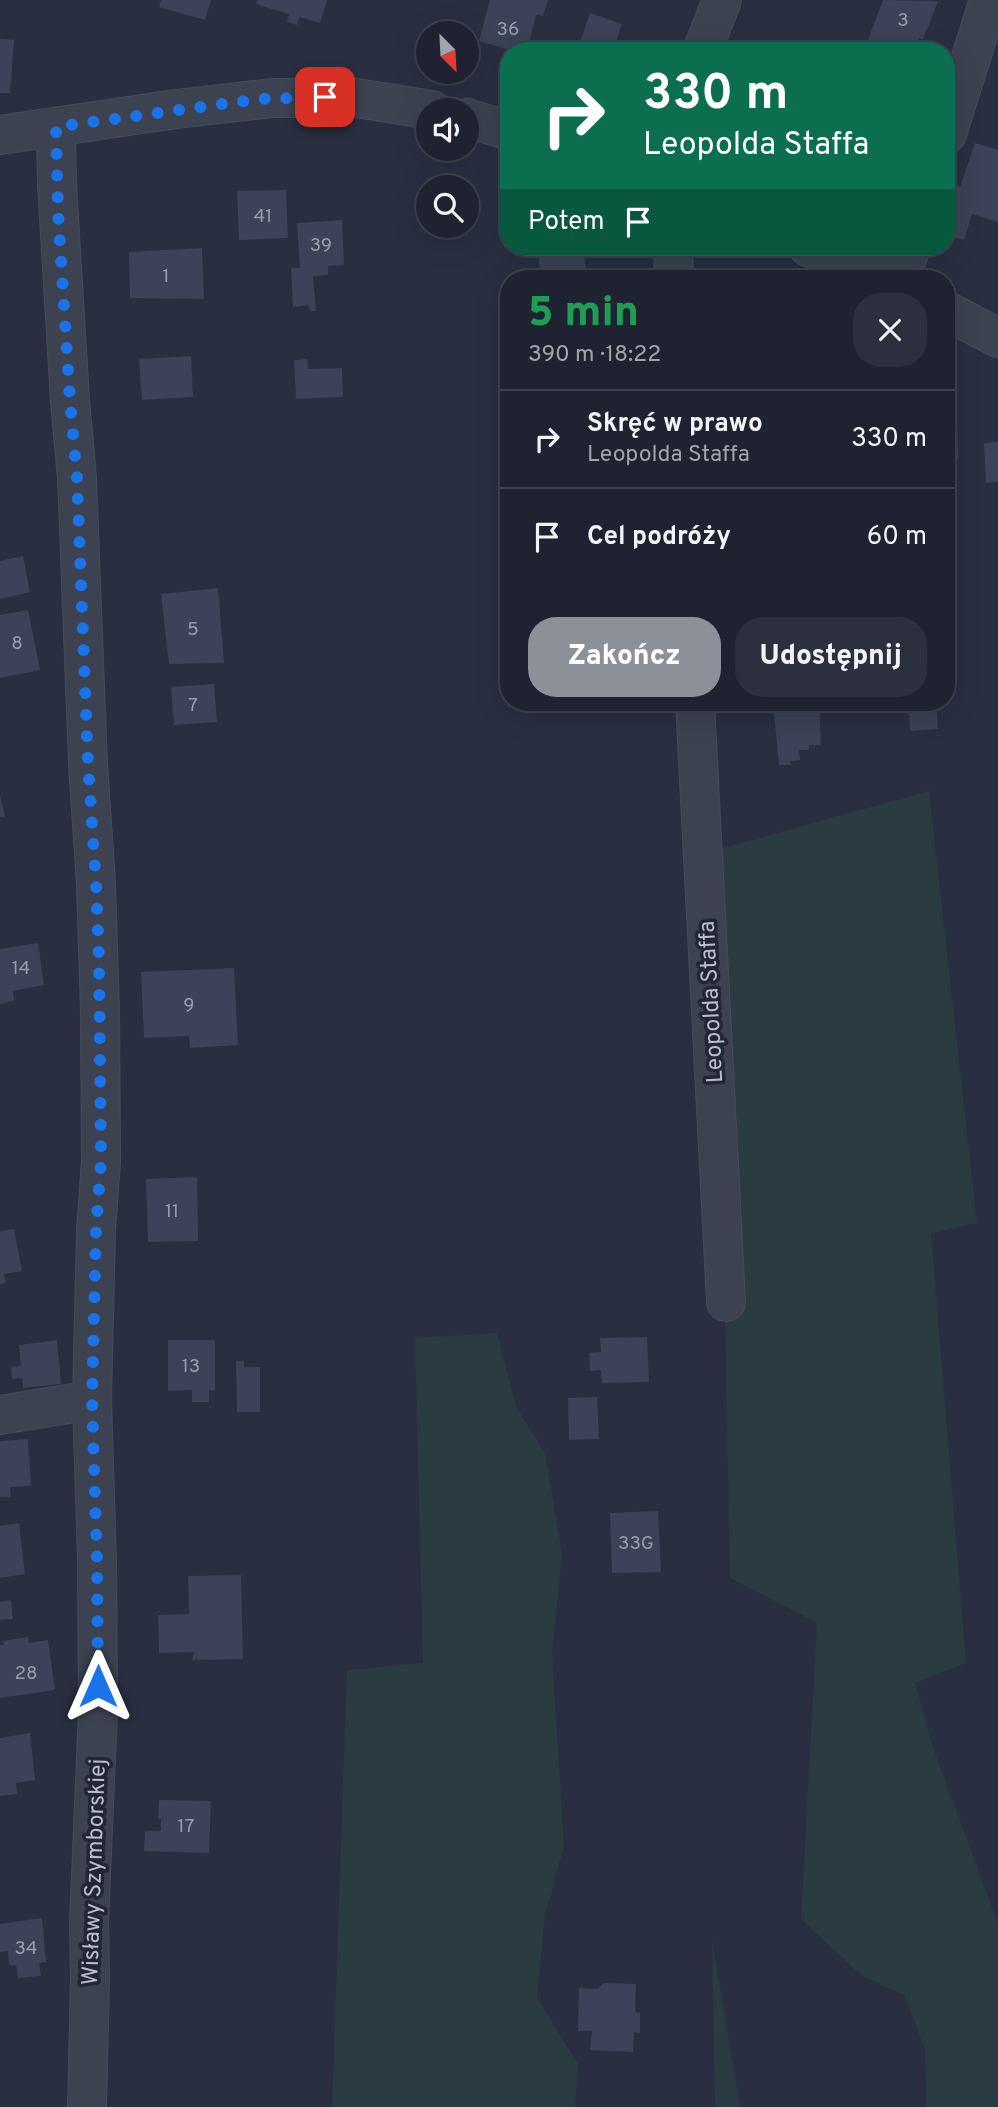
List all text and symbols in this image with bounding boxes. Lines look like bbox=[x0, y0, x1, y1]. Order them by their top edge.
house number: 3 bbox=[897, 9, 909, 33]
house number: 36 bbox=[497, 18, 519, 42]
north arrow bbox=[416, 21, 480, 84]
map controls bbox=[416, 21, 479, 238]
text: 330 m bbox=[643, 65, 788, 127]
pin bbox=[295, 67, 355, 127]
icon: right bbox=[528, 70, 619, 161]
icon: arrive bbox=[306, 78, 344, 116]
button: sound bbox=[416, 98, 479, 161]
text: Leopolda Staffa bbox=[643, 126, 869, 166]
button: search bbox=[416, 175, 479, 238]
icon: arrive bbox=[619, 203, 657, 241]
house number: 41 bbox=[254, 205, 272, 229]
text: Potem bbox=[528, 206, 605, 239]
house number: 39 bbox=[310, 234, 332, 258]
house number: 1 bbox=[162, 265, 170, 289]
text: 5 min bbox=[528, 288, 639, 341]
button: close bbox=[853, 293, 927, 367]
text: 390 m · 18:22 bbox=[528, 341, 661, 370]
text: Skręć w prawo bbox=[587, 408, 763, 441]
icon: right bbox=[528, 420, 566, 458]
text: 330 m bbox=[851, 423, 927, 456]
text: Leopolda Staffa bbox=[587, 441, 750, 470]
icon: arrive bbox=[528, 518, 566, 556]
text: Cel podróży bbox=[587, 521, 731, 554]
text: 60 m bbox=[867, 521, 927, 554]
button: Zakończ bbox=[528, 617, 721, 697]
button: Udostępnij bbox=[735, 617, 927, 697]
house number: 5 bbox=[187, 618, 199, 642]
house number: 8 bbox=[11, 632, 23, 656]
house number: 7 bbox=[188, 694, 198, 718]
street label: Leopolda Staffa bbox=[694, 920, 731, 1084]
house number: 14 bbox=[12, 957, 30, 981]
house number: 9 bbox=[183, 994, 195, 1018]
house number: 11 bbox=[165, 1200, 179, 1224]
house number: 13 bbox=[182, 1355, 200, 1379]
house number: 33G bbox=[618, 1532, 654, 1556]
position arrow bbox=[61, 1649, 135, 1723]
house number: 28 bbox=[14, 1662, 38, 1686]
street label: Wisławy Szymborskiej bbox=[77, 1758, 114, 1986]
house number: 17 bbox=[178, 1815, 195, 1839]
house number: 34 bbox=[14, 1937, 38, 1961]

